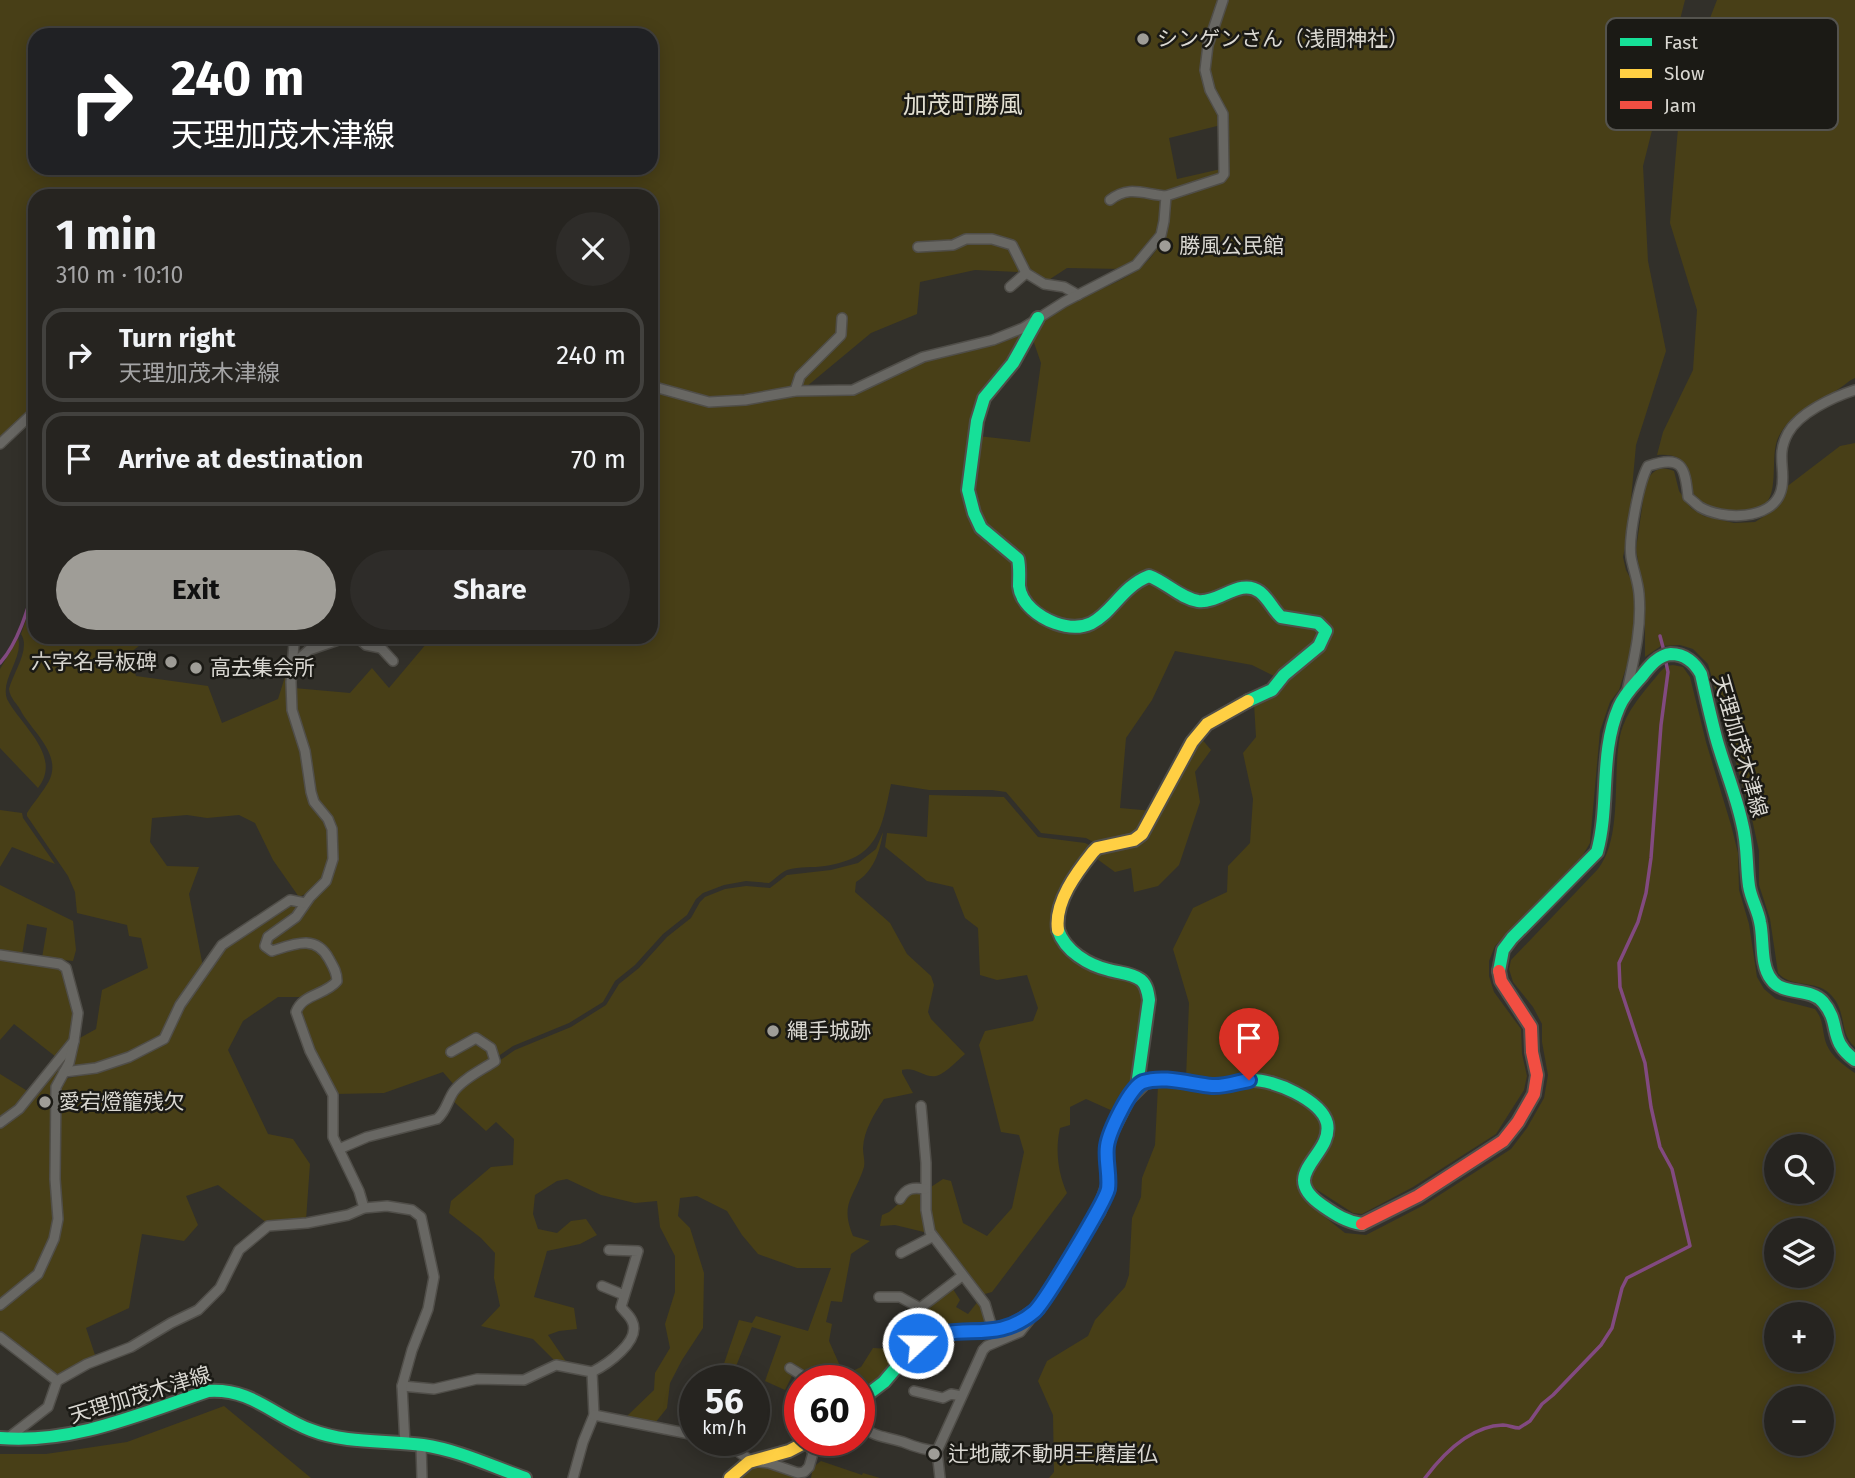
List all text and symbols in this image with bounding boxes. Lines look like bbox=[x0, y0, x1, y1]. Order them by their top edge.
legend bbox=[1606, 18, 1838, 130]
place label: シンゲンさん（浅間神社） bbox=[1157, 26, 1409, 52]
marker: シンゲンさん（浅間神社） bbox=[1135, 31, 1151, 47]
text: Fast bbox=[1664, 31, 1698, 54]
text: 240 m bbox=[171, 49, 304, 108]
icon: right bbox=[56, 56, 147, 147]
text: Slow bbox=[1664, 62, 1705, 85]
district label: 加茂町勝風 bbox=[903, 91, 1023, 119]
text: Jam bbox=[1664, 94, 1696, 117]
text: 天理加茂木津線 bbox=[171, 116, 395, 154]
text: 1 min bbox=[56, 210, 157, 260]
button: close bbox=[556, 212, 630, 286]
place label: 勝風公民館 bbox=[1179, 233, 1284, 259]
marker: 勝風公民館 bbox=[1157, 238, 1173, 254]
text: 310 m · 10:10 bbox=[56, 261, 183, 289]
text: Turn right bbox=[119, 323, 236, 354]
icon: right bbox=[60, 336, 98, 374]
text: 240 m bbox=[556, 340, 626, 371]
text: 天理加茂木津線 bbox=[119, 359, 280, 387]
icon: arrive bbox=[60, 440, 98, 478]
text: Arrive at destination bbox=[119, 444, 363, 475]
text: 70 m bbox=[571, 444, 626, 475]
button: Exit bbox=[56, 550, 336, 630]
button: Share bbox=[350, 550, 630, 630]
place label: 六字名号板碑 bbox=[31, 649, 157, 675]
marker: 六字名号板碑 bbox=[163, 654, 179, 670]
place label: 高去集会所 bbox=[210, 655, 315, 681]
marker: 高去集会所 bbox=[188, 660, 204, 676]
street label: 天理加茂木津線 bbox=[1707, 672, 1773, 820]
pin bbox=[1219, 1008, 1279, 1080]
place label: 縄手城跡 bbox=[787, 1018, 871, 1044]
icon: arrive bbox=[1230, 1019, 1268, 1057]
marker: 縄手城跡 bbox=[765, 1023, 781, 1039]
place label: 愛宕燈籠残欠 bbox=[59, 1089, 185, 1115]
marker: 愛宕燈籠残欠 bbox=[37, 1094, 53, 1110]
map controls bbox=[1764, 1134, 1834, 1456]
button: search bbox=[1764, 1134, 1834, 1204]
button: layers bbox=[1764, 1218, 1834, 1288]
button: + bbox=[1764, 1302, 1834, 1372]
position arrow bbox=[881, 1306, 955, 1380]
street label: 天理加茂木津線 bbox=[66, 1361, 214, 1429]
speed limit sign: 60 bbox=[784, 1365, 875, 1456]
text: 56 bbox=[705, 1380, 744, 1422]
button: − bbox=[1764, 1386, 1834, 1456]
text: km/h bbox=[702, 1417, 747, 1439]
place label: 辻地蔵不動明王磨崖仏 bbox=[948, 1441, 1158, 1467]
marker: 辻地蔵不動明王磨崖仏 bbox=[926, 1446, 942, 1462]

